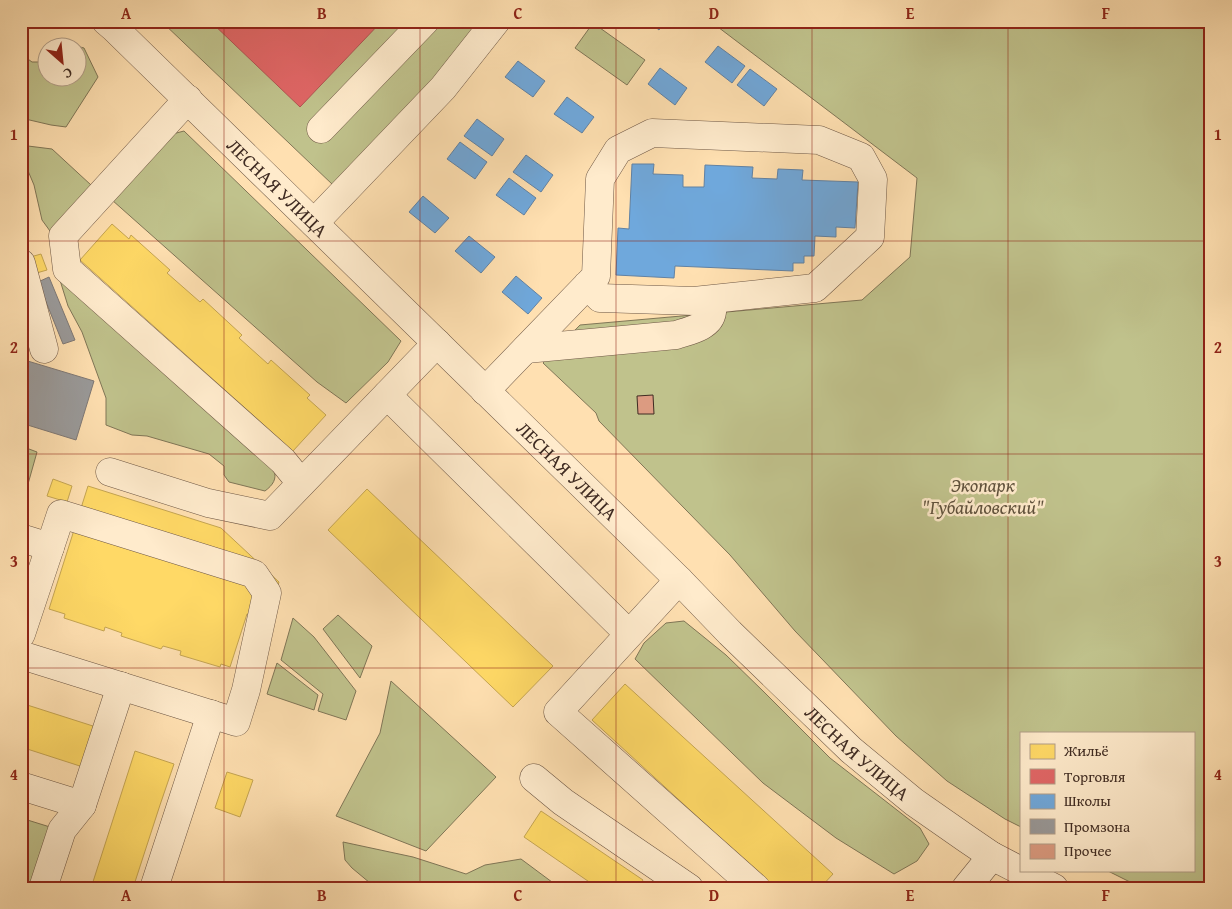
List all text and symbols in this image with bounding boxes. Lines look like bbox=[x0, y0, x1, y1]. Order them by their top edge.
text: A bbox=[121, 1, 132, 25]
text: B bbox=[317, 1, 327, 25]
text: C bbox=[513, 1, 523, 25]
text: D bbox=[709, 1, 719, 25]
text: E bbox=[906, 1, 915, 25]
text: F bbox=[1102, 1, 1110, 25]
north arrow bbox=[38, 38, 88, 88]
text: С bbox=[60, 63, 76, 84]
text: 1 bbox=[10, 122, 18, 146]
text: 1 bbox=[1214, 122, 1222, 146]
street label: ЛЕСНАЯ УЛИЦА bbox=[220, 131, 335, 244]
text: 2 bbox=[10, 335, 18, 359]
text: 2 bbox=[1214, 335, 1222, 359]
street label: ЛЕСНАЯ УЛИЦА bbox=[510, 414, 624, 527]
park label: Экопарк "Губайловский" bbox=[922, 471, 1044, 521]
text: 3 bbox=[10, 549, 18, 573]
text: 3 bbox=[1214, 549, 1222, 573]
street label: ЛЕСНАЯ УЛИЦА bbox=[799, 699, 916, 807]
legend bbox=[1020, 732, 1194, 872]
text: Жильё bbox=[1063, 740, 1109, 761]
text: 4 bbox=[10, 762, 18, 786]
text: 4 bbox=[1214, 762, 1222, 786]
text: Торговля bbox=[1064, 766, 1126, 787]
text: Школы bbox=[1064, 790, 1111, 811]
text: Промзона bbox=[1064, 816, 1131, 837]
text: Прочее bbox=[1064, 840, 1112, 861]
text: A bbox=[121, 883, 132, 907]
text: B bbox=[317, 883, 327, 907]
text: C bbox=[513, 883, 523, 907]
text: D bbox=[709, 883, 719, 907]
text: E bbox=[906, 883, 915, 907]
text: F bbox=[1102, 883, 1110, 907]

